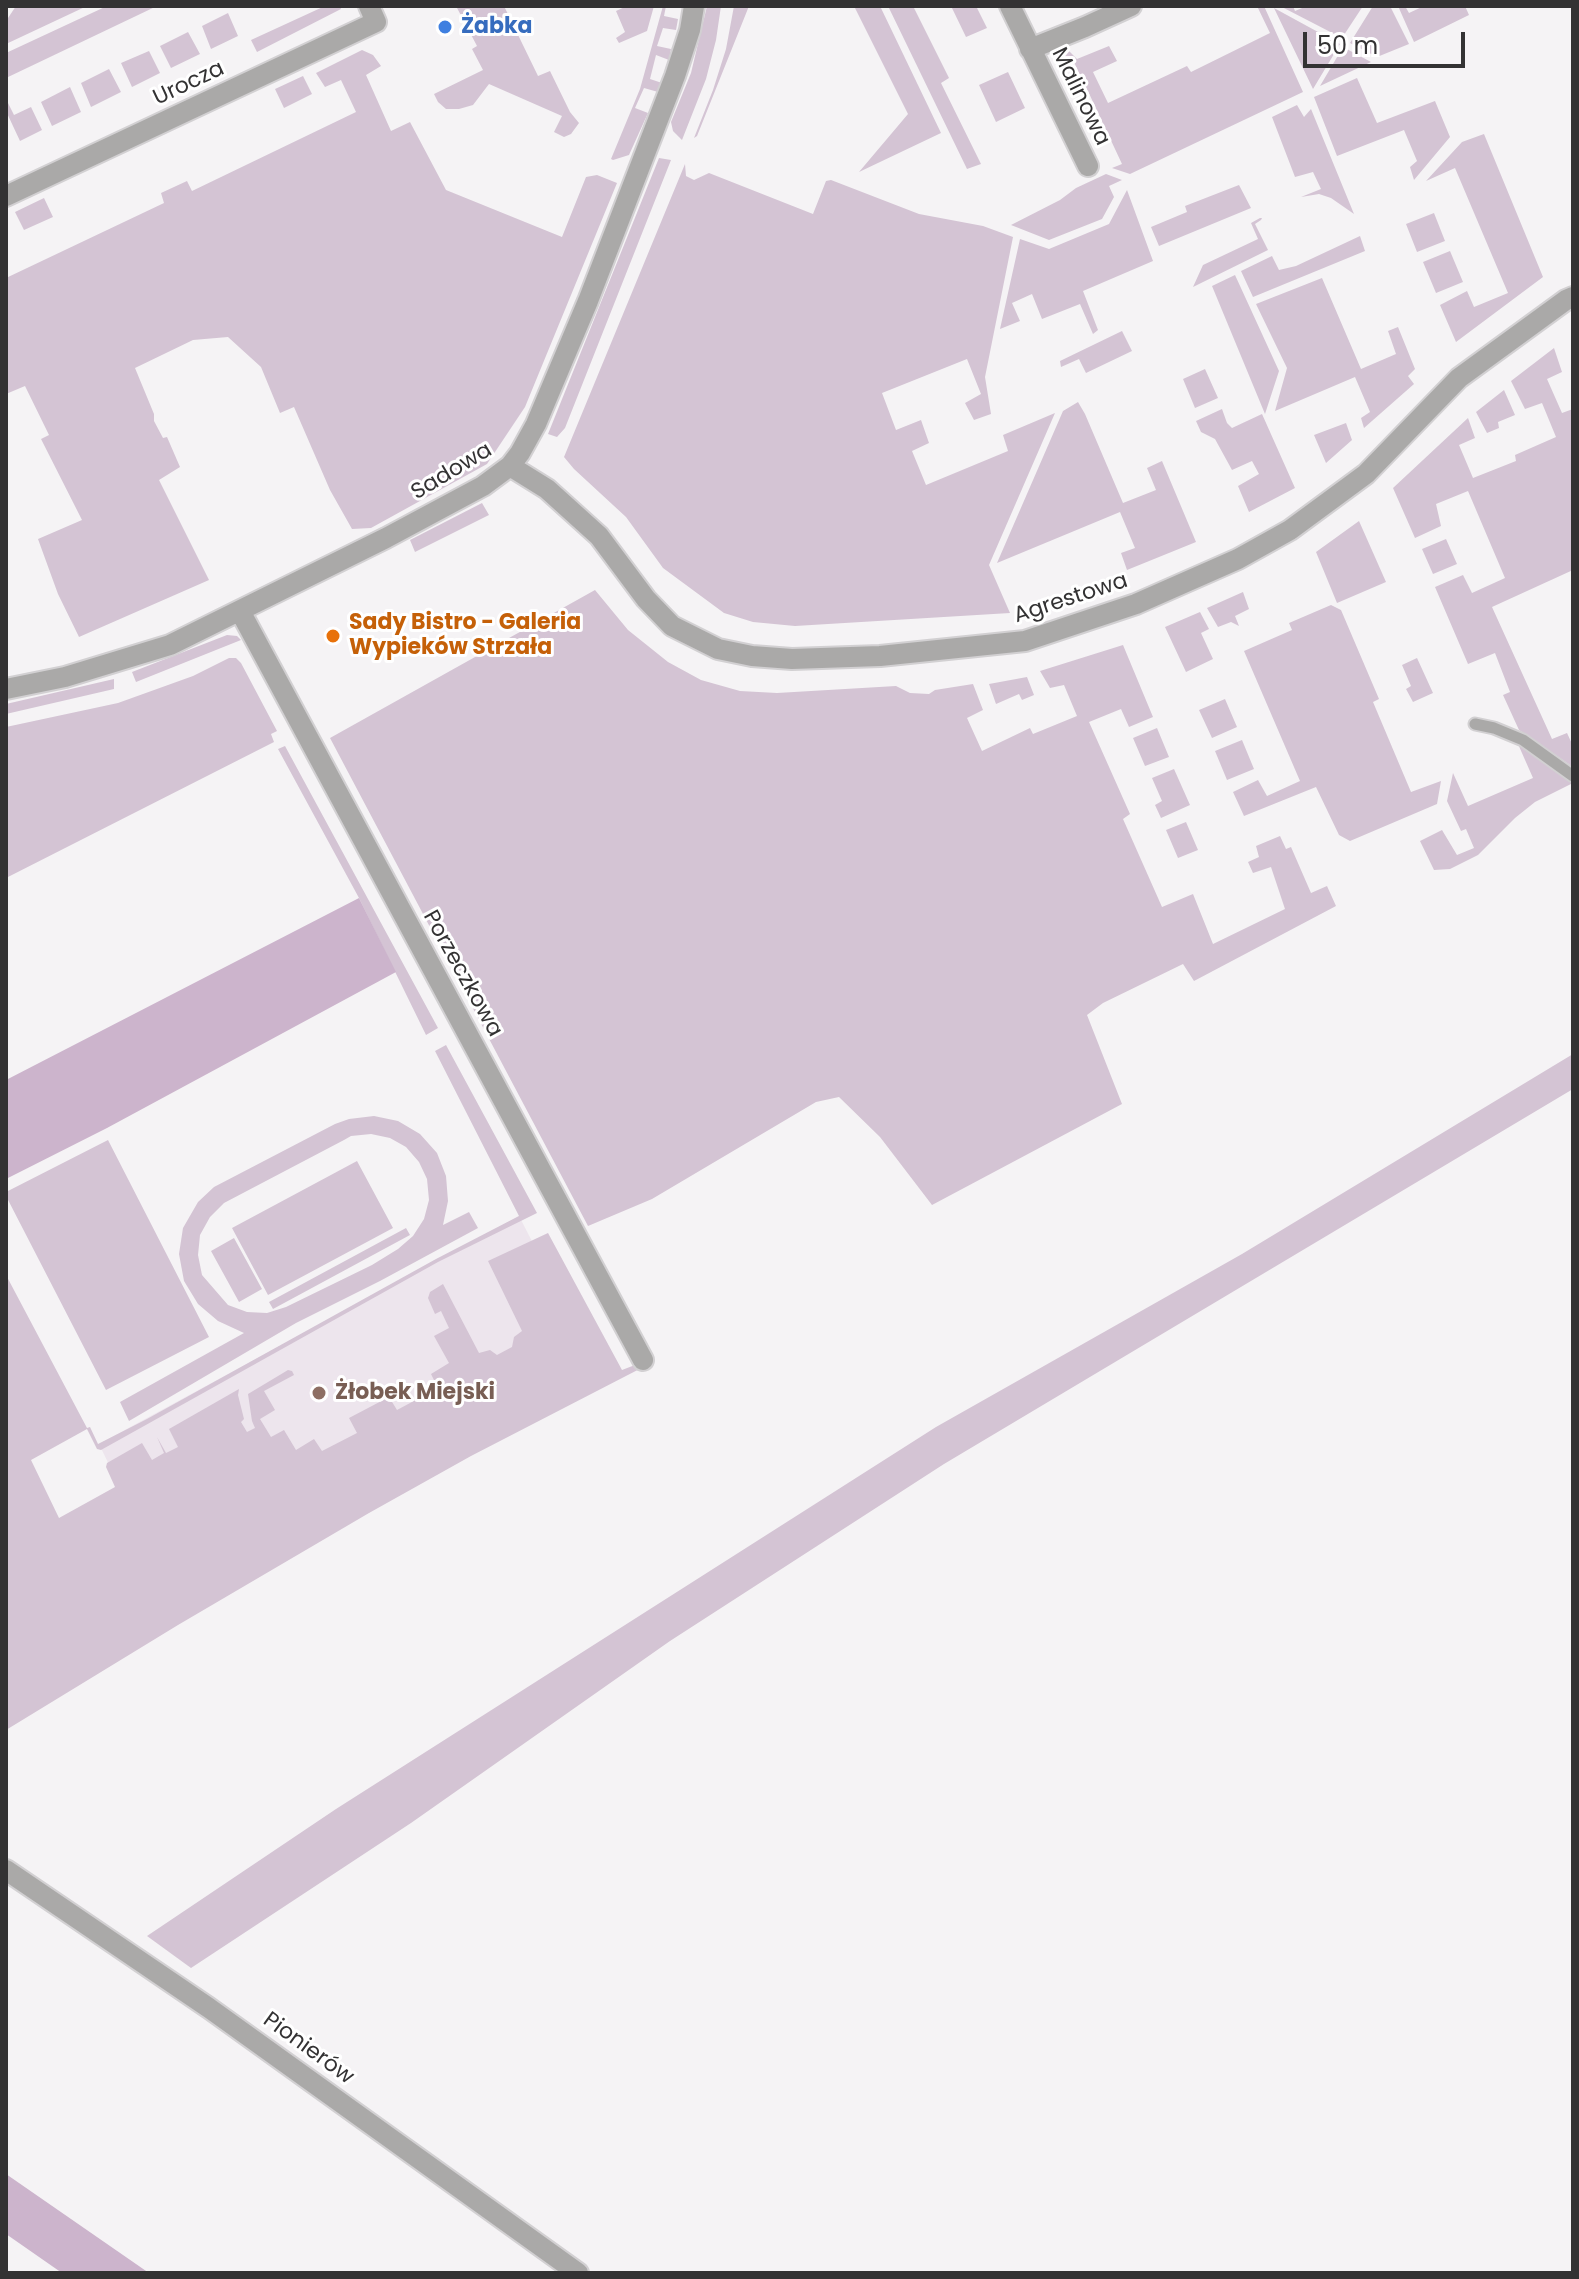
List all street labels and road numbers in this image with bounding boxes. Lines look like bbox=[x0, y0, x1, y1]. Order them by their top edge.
street label: Malinowa bbox=[1045, 44, 1115, 150]
street label: Urocza bbox=[149, 56, 229, 112]
street label: Sadowa bbox=[407, 438, 497, 506]
street label: Agrestowa bbox=[1011, 568, 1131, 630]
street label: Porzeczkowa bbox=[416, 906, 508, 1042]
street label: Pionierów bbox=[257, 2007, 359, 2091]

